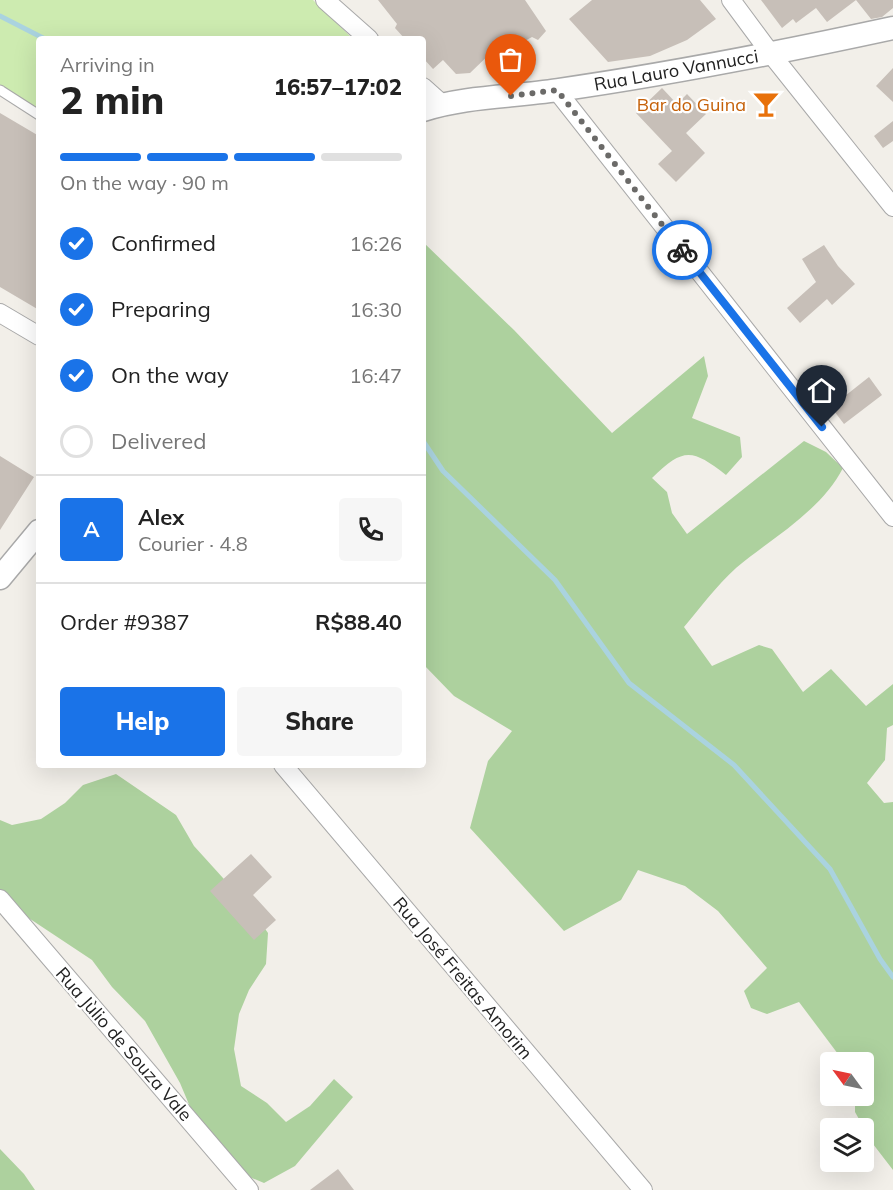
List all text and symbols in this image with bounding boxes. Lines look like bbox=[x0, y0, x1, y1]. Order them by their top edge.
pin bbox=[485, 34, 536, 96]
icon: bag bbox=[494, 43, 527, 76]
street label: Rua Lauro Vannucci bbox=[592, 44, 760, 96]
text: Arriving in bbox=[60, 52, 155, 77]
text: 16:57–17:02 bbox=[274, 73, 402, 101]
text: 2 min bbox=[60, 75, 165, 124]
bar icon: Bar do Guina bbox=[751, 89, 781, 119]
place label: Bar do Guina bbox=[637, 93, 746, 116]
text: On the way · 90 m bbox=[60, 170, 229, 195]
courier bbox=[652, 220, 712, 280]
icon: check bbox=[60, 227, 93, 260]
text: Confirmed bbox=[111, 229, 216, 257]
text: 16:26 bbox=[349, 231, 402, 256]
icon: bike bbox=[666, 234, 699, 267]
icon: check bbox=[60, 293, 93, 326]
text: Preparing bbox=[111, 295, 211, 323]
text: 16:30 bbox=[349, 297, 402, 322]
icon: check bbox=[60, 359, 93, 392]
text: On the way bbox=[111, 361, 229, 389]
text: 16:47 bbox=[349, 363, 402, 388]
pin bbox=[796, 365, 847, 427]
icon: home bbox=[805, 374, 838, 407]
text: Delivered bbox=[111, 427, 206, 455]
button: phone bbox=[339, 498, 402, 561]
text: Alex bbox=[138, 503, 184, 531]
text: A bbox=[83, 515, 100, 543]
text: Courier · 4.8 bbox=[138, 531, 248, 556]
text: Order #9387 bbox=[60, 608, 190, 636]
text: R$88.40 bbox=[315, 608, 402, 636]
button: Help bbox=[60, 687, 225, 756]
button: Share bbox=[237, 687, 402, 756]
street label: Rua José Freitas Amorim bbox=[388, 892, 538, 1064]
street label: Rua Jùlio de Souza Vale bbox=[51, 962, 197, 1126]
north arrow bbox=[820, 1052, 874, 1106]
map controls bbox=[820, 1052, 874, 1172]
button: layers bbox=[820, 1118, 874, 1172]

